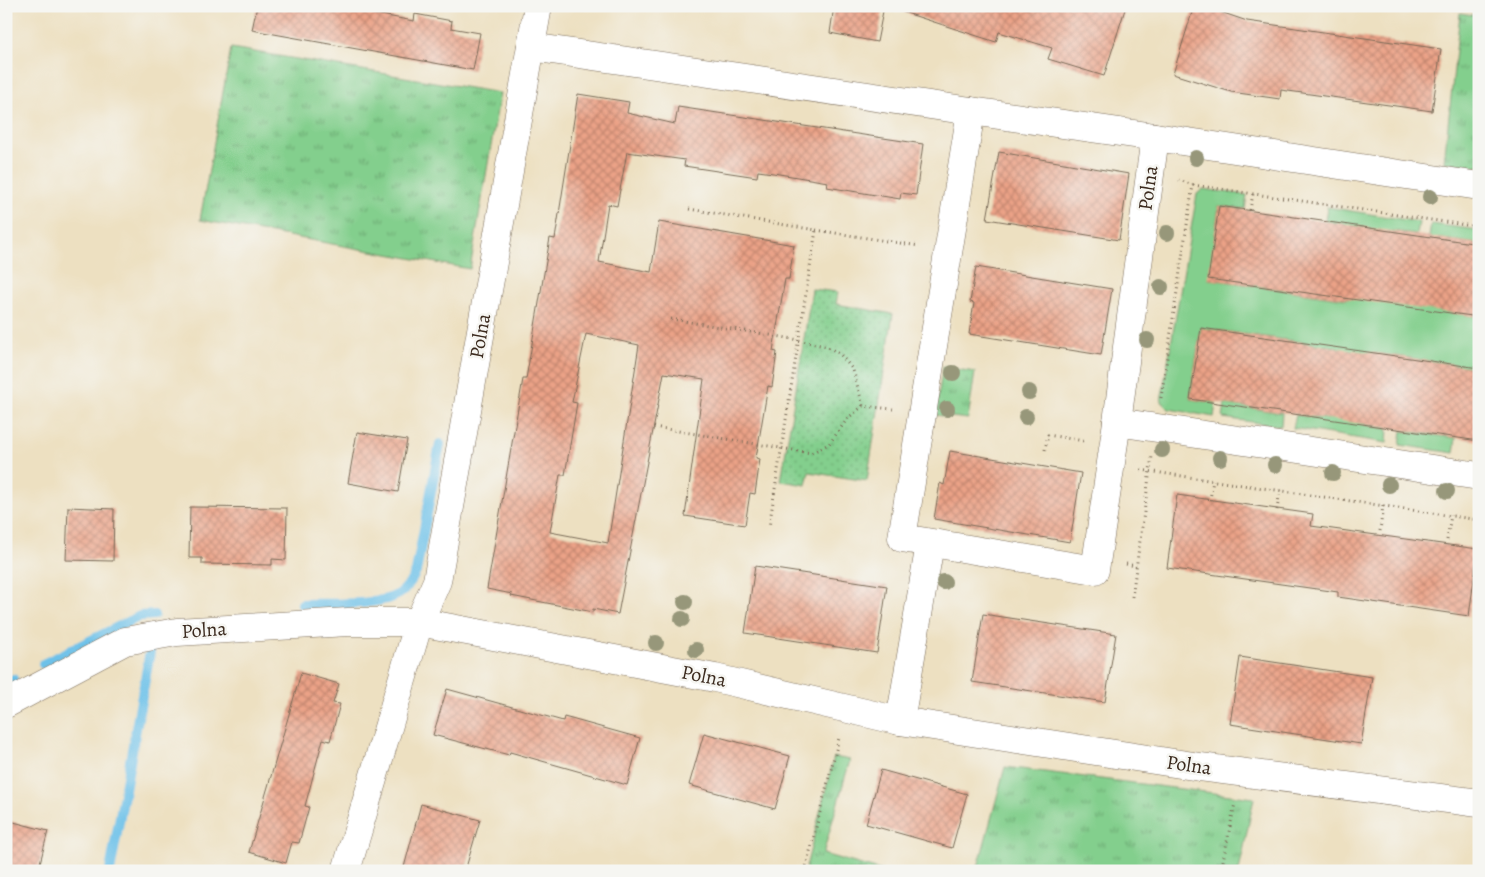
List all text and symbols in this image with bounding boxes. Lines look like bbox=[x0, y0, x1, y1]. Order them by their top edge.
street label: Polna bbox=[1131, 163, 1165, 212]
street label: Polna bbox=[463, 311, 497, 361]
street label: Polna bbox=[180, 615, 228, 645]
street label: Polna bbox=[679, 658, 729, 694]
street label: Polna bbox=[1165, 748, 1214, 782]

